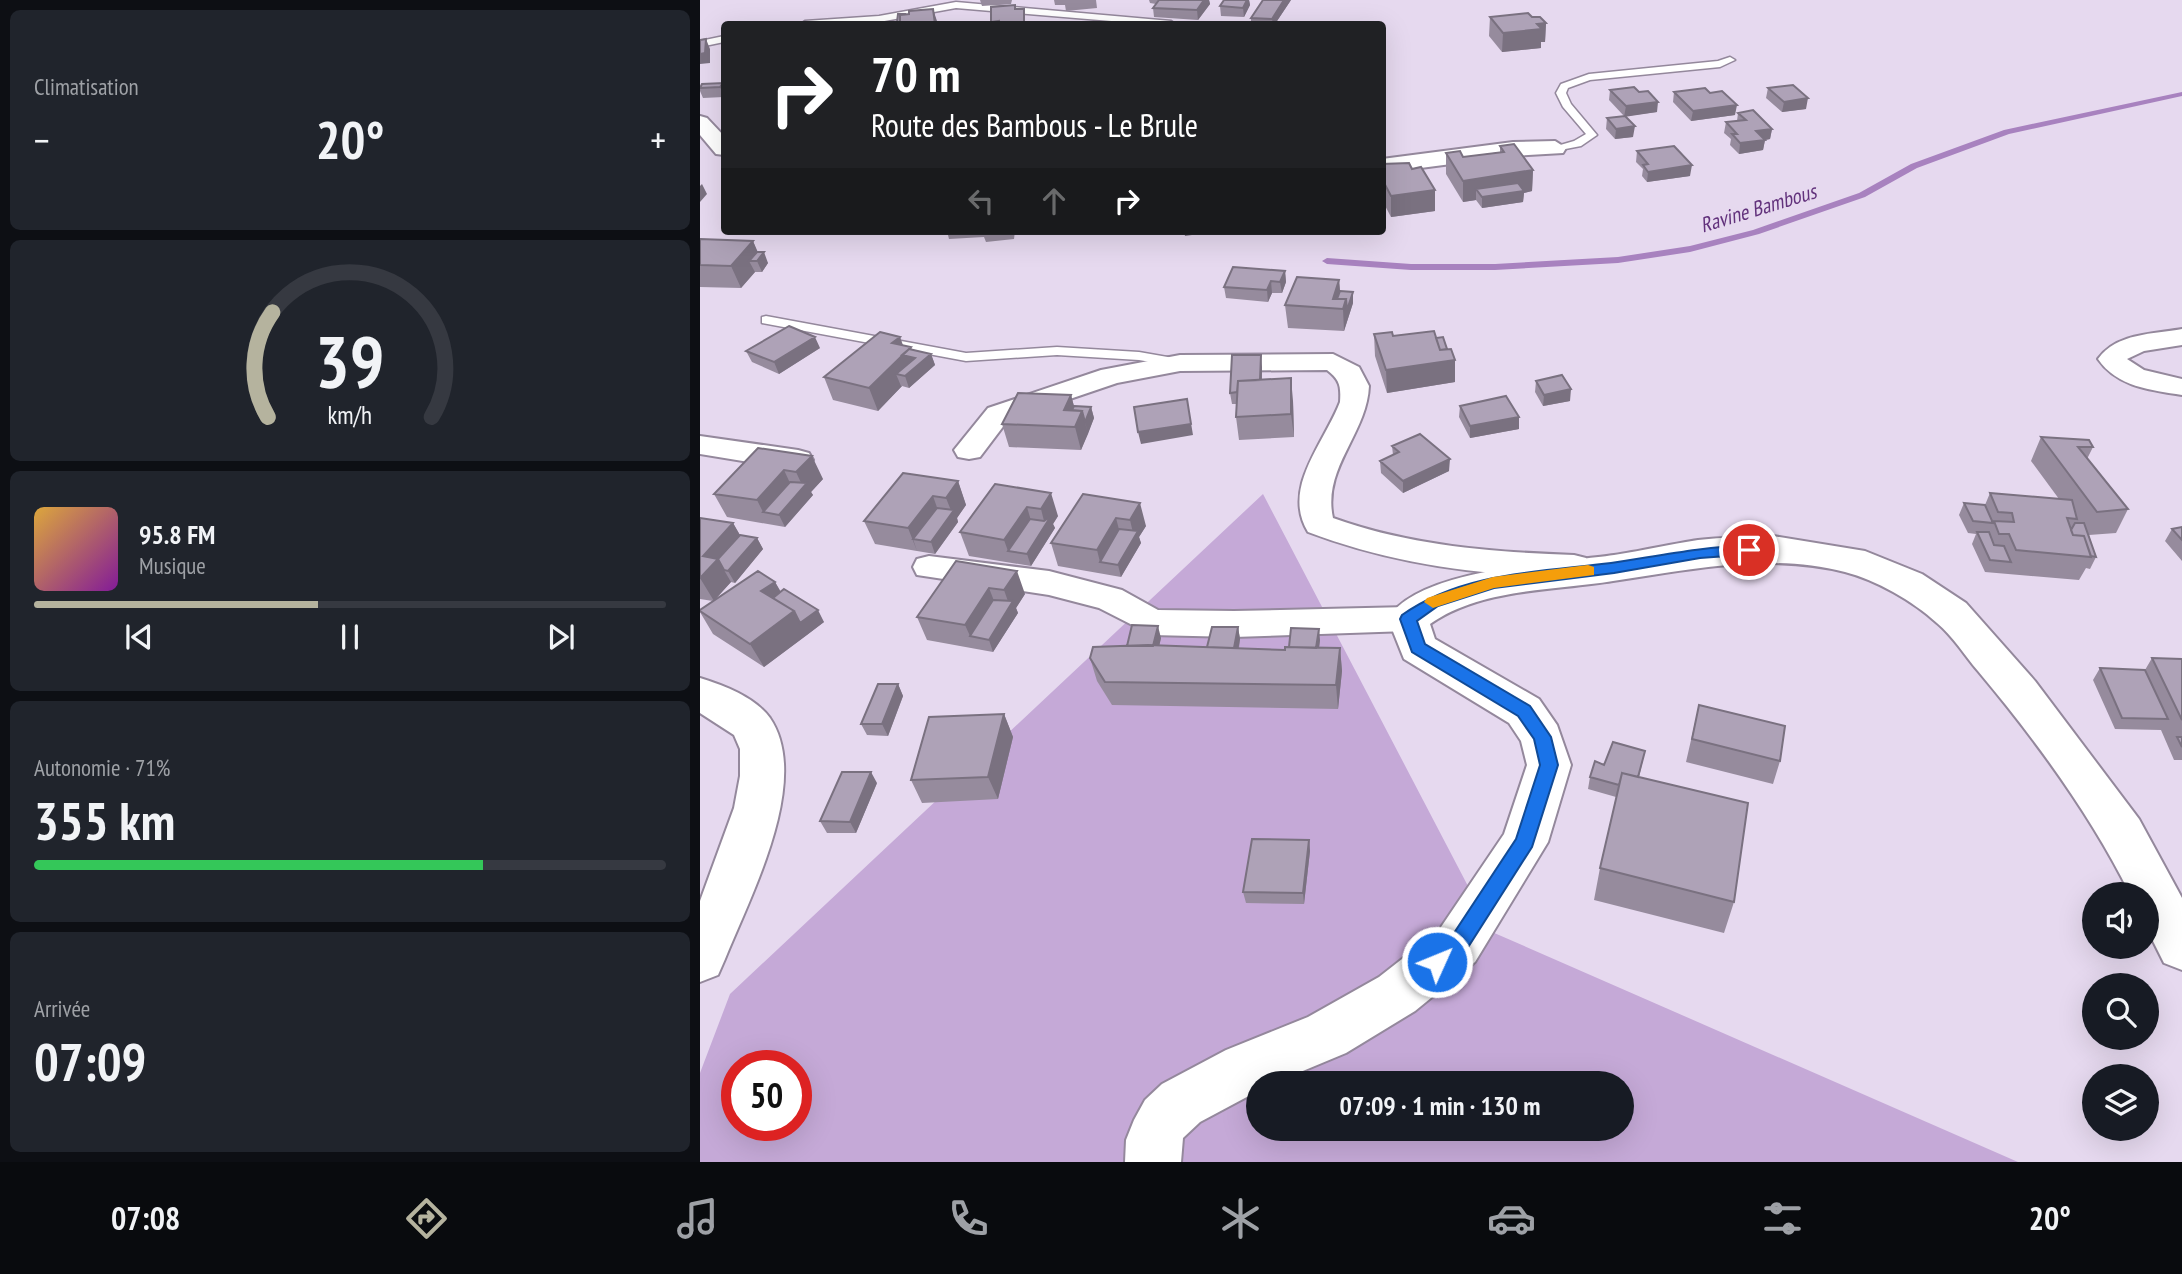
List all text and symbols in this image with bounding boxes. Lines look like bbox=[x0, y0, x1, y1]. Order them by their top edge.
text: 70 m bbox=[871, 42, 960, 106]
icon: right bbox=[756, 49, 847, 140]
text: Climatisation bbox=[34, 72, 139, 101]
text: Route des Bambous - Le Brule bbox=[871, 104, 1198, 146]
text: 20° bbox=[316, 106, 384, 173]
text: − bbox=[34, 115, 50, 164]
text: + bbox=[650, 115, 666, 164]
water label: Ravine Bambous bbox=[1697, 177, 1821, 238]
icon: left bbox=[962, 182, 1000, 220]
icon: ahead bbox=[1035, 182, 1073, 220]
icon: right bbox=[1108, 182, 1146, 220]
text: 39 bbox=[315, 313, 385, 407]
text: km/h bbox=[328, 398, 372, 430]
text: 95.8 FM bbox=[139, 518, 215, 551]
pin bbox=[1719, 520, 1779, 580]
icon: arrive bbox=[1730, 531, 1768, 569]
text: Musique bbox=[139, 551, 206, 580]
icon: previous bbox=[120, 618, 158, 656]
icon: pause bbox=[331, 618, 369, 656]
icon: next bbox=[542, 618, 580, 656]
text: Autonomie · 71% bbox=[34, 753, 170, 782]
text: 355 km bbox=[34, 787, 175, 854]
map controls bbox=[2082, 882, 2159, 1141]
button: sound bbox=[2082, 882, 2159, 959]
position arrow bbox=[1400, 925, 1474, 999]
button: search bbox=[2082, 973, 2159, 1050]
text: Arrivée bbox=[34, 994, 90, 1023]
text: 07:09 bbox=[34, 1028, 146, 1095]
speed limit sign: 50 bbox=[721, 1050, 812, 1141]
button: layers bbox=[2082, 1064, 2159, 1141]
text: 07:09 · 1 min · 130 m bbox=[1340, 1089, 1540, 1122]
icon: directions bbox=[402, 1194, 451, 1243]
icon: music bbox=[673, 1194, 722, 1243]
icon: phone bbox=[944, 1194, 993, 1243]
icon: climate bbox=[1216, 1194, 1265, 1243]
icon: car bbox=[1487, 1194, 1536, 1243]
icon: filters bbox=[1758, 1194, 1807, 1243]
text: 07:08 bbox=[111, 1197, 180, 1239]
text: 20° bbox=[2029, 1197, 2071, 1239]

